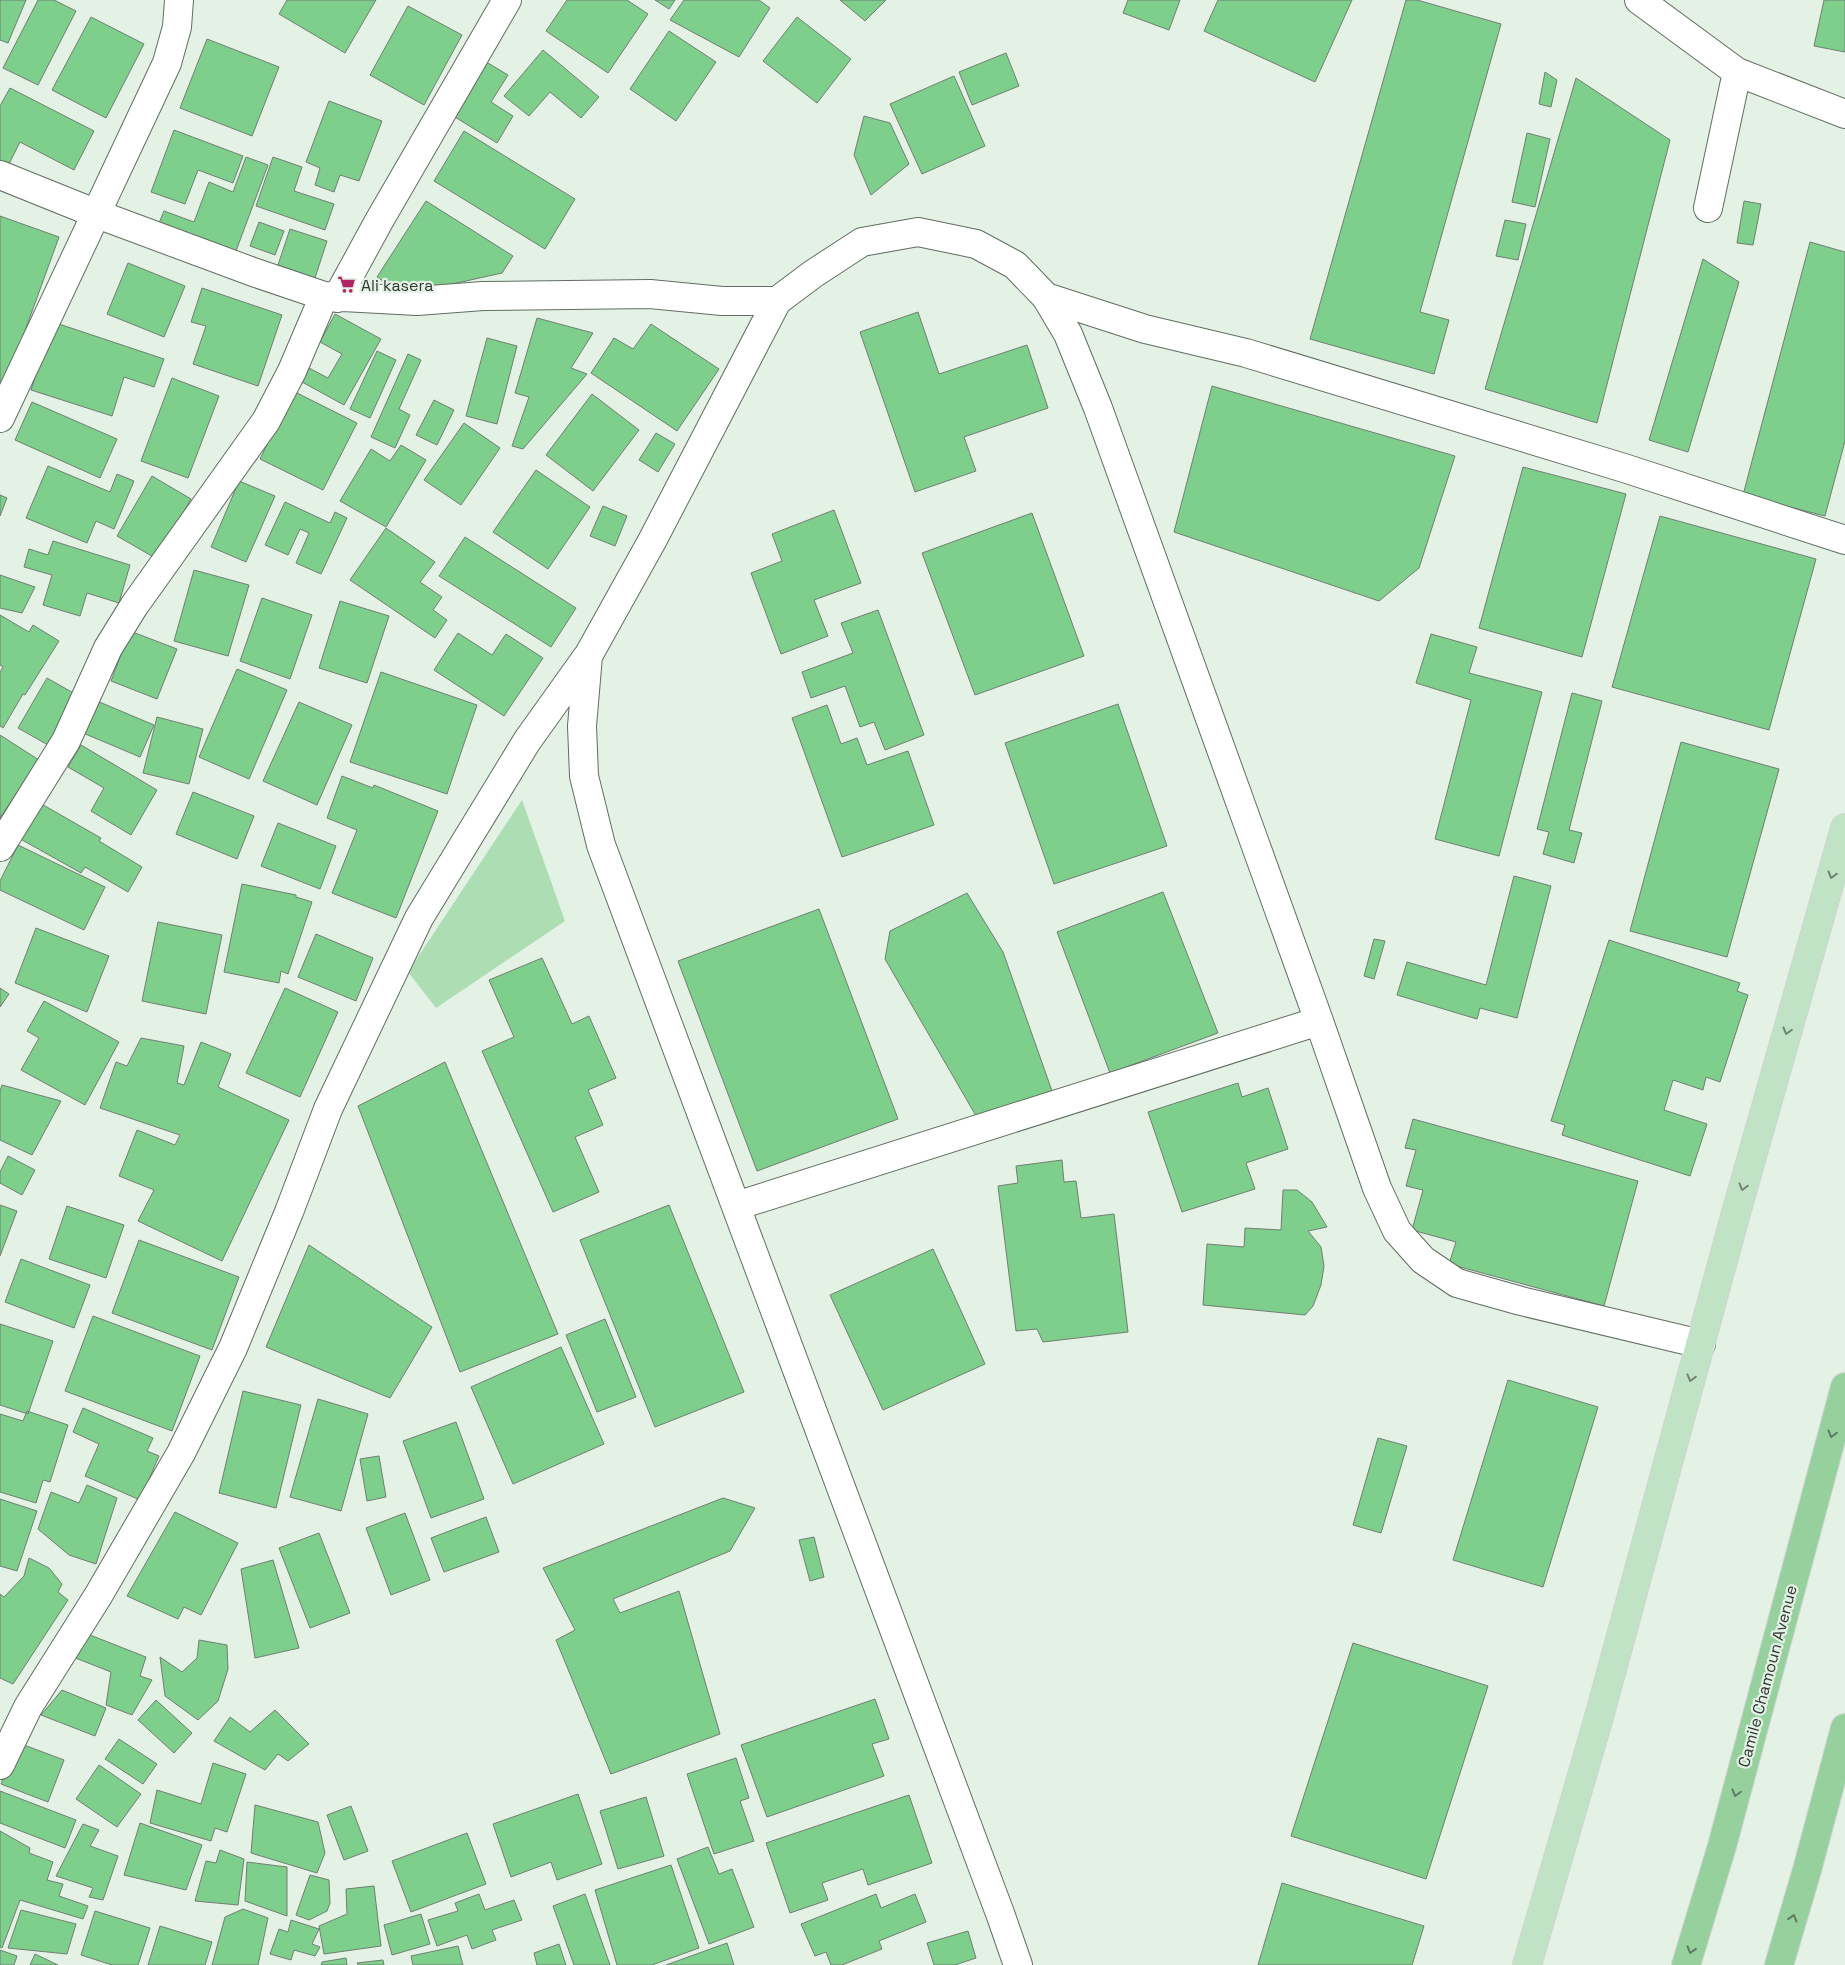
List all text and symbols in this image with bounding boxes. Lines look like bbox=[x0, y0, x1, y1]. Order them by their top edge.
supermarket icon: Ali kasera bbox=[337, 275, 357, 295]
place label: Ali kasera bbox=[361, 275, 433, 296]
one-way arrow bbox=[1827, 870, 1837, 878]
one-way arrow bbox=[1783, 1026, 1793, 1035]
one-way arrow bbox=[1738, 1183, 1749, 1192]
one-way arrow bbox=[1687, 1373, 1697, 1382]
one-way arrow bbox=[1828, 1429, 1838, 1437]
street label: Camile Chamoun Avenue bbox=[1733, 1583, 1802, 1769]
one-way arrow bbox=[1731, 1789, 1741, 1797]
one-way arrow bbox=[1787, 1915, 1797, 1923]
one-way arrow bbox=[1686, 1945, 1696, 1953]

